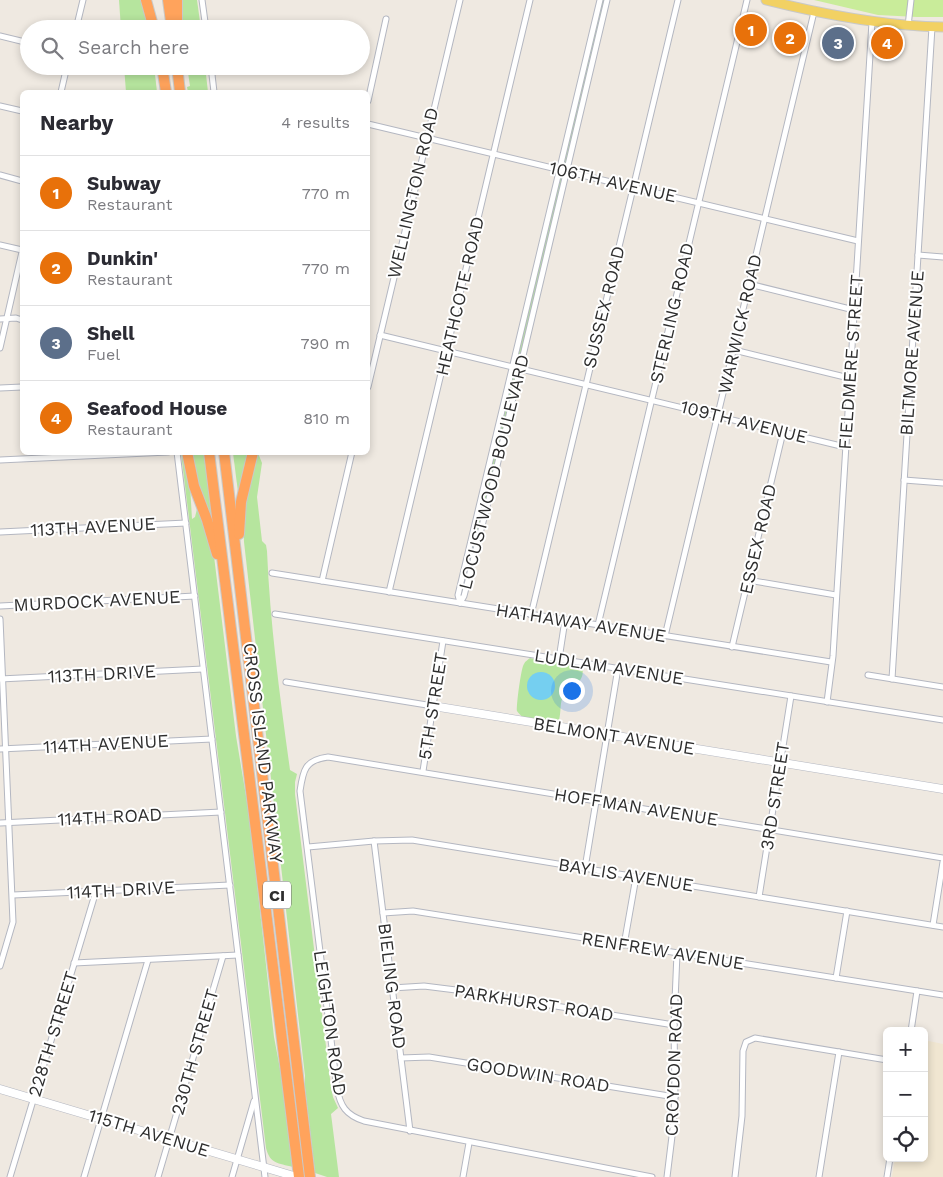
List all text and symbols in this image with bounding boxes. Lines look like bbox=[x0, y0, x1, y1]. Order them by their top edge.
pin: 1 bbox=[735, 11, 767, 49]
pin: 2 bbox=[774, 19, 806, 57]
search box bbox=[20, 20, 370, 75]
pin: 3 bbox=[822, 24, 854, 62]
pin: 4 bbox=[871, 24, 903, 62]
icon: search bbox=[38, 34, 66, 62]
text: Search here bbox=[78, 36, 189, 59]
street label: WELLINGTON ROAD bbox=[383, 105, 442, 280]
text: Nearby bbox=[40, 110, 113, 135]
text: 4 results bbox=[281, 113, 350, 132]
street label: 106TH AVENUE bbox=[547, 157, 679, 206]
text: Subway bbox=[87, 172, 161, 195]
text: 1 bbox=[53, 184, 59, 203]
text: 770 m bbox=[302, 184, 350, 203]
text: Restaurant bbox=[87, 195, 173, 214]
street label: HEATHCOTE ROAD bbox=[431, 214, 488, 378]
street label: STERLING ROAD bbox=[645, 241, 698, 385]
street label: SUSSEX ROAD bbox=[578, 243, 629, 370]
text: Dunkin' bbox=[87, 247, 158, 270]
street label: WARWICK ROAD bbox=[713, 252, 766, 396]
text: 2 bbox=[51, 259, 61, 278]
text: 770 m bbox=[302, 259, 350, 278]
text: Restaurant bbox=[87, 270, 173, 289]
street label: BILTMORE AVENUE bbox=[895, 270, 928, 436]
street label: FIELDMERE STREET bbox=[834, 273, 867, 450]
text: Shell bbox=[87, 322, 134, 345]
text: 3 bbox=[51, 334, 61, 353]
text: 790 m bbox=[300, 334, 350, 353]
text: Fuel bbox=[87, 345, 120, 364]
street label: LOCUSTWOOD BOULEVARD bbox=[454, 352, 533, 592]
street label: 109TH AVENUE bbox=[679, 396, 810, 447]
text: Seafood House bbox=[87, 397, 227, 420]
text: 4 bbox=[51, 409, 61, 428]
text: 810 m bbox=[303, 409, 350, 428]
text: Restaurant bbox=[87, 420, 173, 439]
street label: ESSEX ROAD bbox=[735, 482, 780, 596]
street label: 113TH AVENUE bbox=[30, 513, 156, 540]
street label: MURDOCK AVENUE bbox=[13, 586, 181, 615]
street label: HATHAWAY AVENUE bbox=[494, 599, 668, 646]
street label: CROSS ISLAND PARKWAY bbox=[240, 641, 288, 865]
street label: LUDLAM AVENUE bbox=[533, 644, 685, 689]
street label: 5TH STREET bbox=[414, 651, 451, 761]
street label: 113TH DRIVE bbox=[47, 660, 157, 687]
your location bbox=[559, 678, 585, 704]
street label: BELMONT AVENUE bbox=[532, 712, 696, 759]
street label: 114TH AVENUE bbox=[43, 730, 169, 757]
street label: 3RD STREET bbox=[756, 740, 793, 852]
street label: HOFFMAN AVENUE bbox=[553, 783, 720, 830]
street label: 114TH ROAD bbox=[57, 803, 163, 830]
street label: BAYLIS AVENUE bbox=[557, 853, 695, 896]
street label: 114TH DRIVE bbox=[66, 876, 176, 903]
road number: CI bbox=[263, 882, 291, 908]
street label: BIELING ROAD bbox=[374, 922, 411, 1050]
street label: RENFREW AVENUE bbox=[580, 927, 746, 974]
street label: LEIGHTON ROAD bbox=[310, 949, 351, 1097]
street label: 228TH STREET bbox=[23, 969, 82, 1099]
street label: PARKHURST ROAD bbox=[453, 980, 615, 1025]
street label: 230TH STREET bbox=[166, 986, 223, 1117]
street label: CROYDON ROAD bbox=[661, 993, 686, 1137]
map controls bbox=[883, 1027, 928, 1162]
button: + bbox=[883, 1027, 928, 1072]
street label: GOODWIN ROAD bbox=[465, 1053, 611, 1096]
button: − bbox=[883, 1072, 928, 1117]
street label: 115TH AVENUE bbox=[86, 1104, 212, 1161]
button: locate bbox=[883, 1117, 928, 1162]

